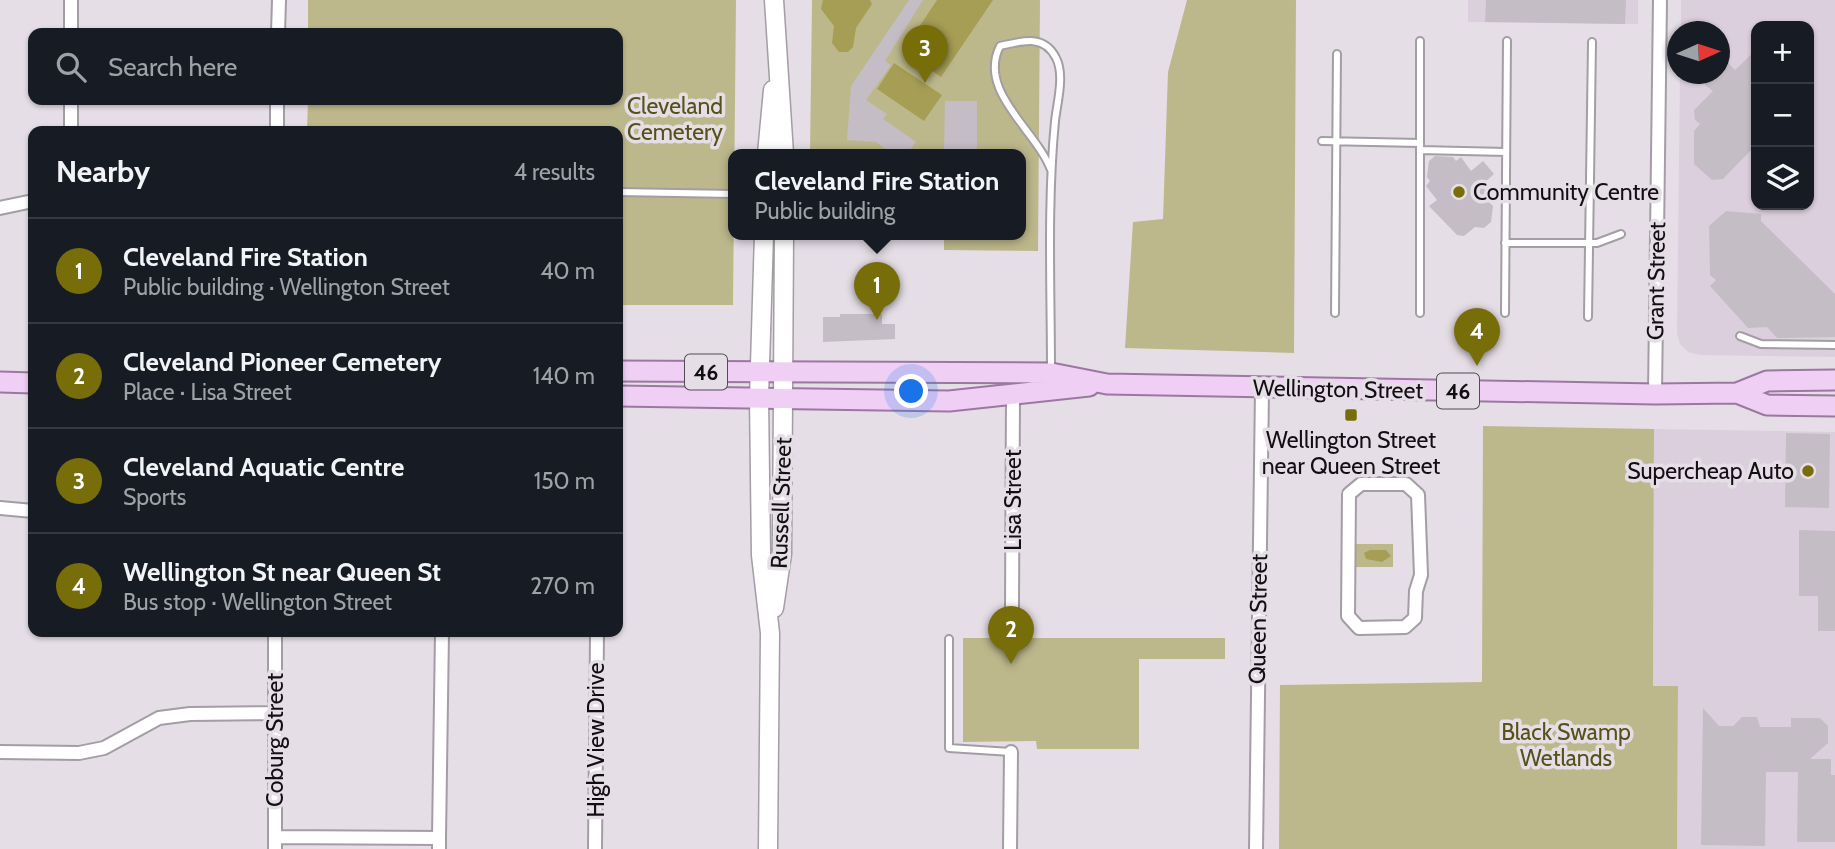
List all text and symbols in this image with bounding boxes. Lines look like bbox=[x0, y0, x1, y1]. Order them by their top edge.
north arrow bbox=[1667, 21, 1730, 84]
map controls bbox=[1751, 21, 1814, 210]
button: + bbox=[1751, 21, 1814, 84]
pin: 3 bbox=[902, 25, 948, 83]
search box bbox=[28, 28, 623, 105]
icon: search bbox=[52, 48, 90, 86]
text: Search here bbox=[108, 51, 237, 83]
button: − bbox=[1751, 84, 1814, 147]
park label: Cleveland Cemetery bbox=[627, 92, 723, 146]
button: layers bbox=[1751, 147, 1814, 210]
popup bbox=[728, 149, 1026, 240]
text: Nearby bbox=[56, 153, 150, 190]
text: 4 results bbox=[514, 158, 595, 186]
text: Cleveland Fire Station bbox=[755, 165, 999, 197]
place label: Community Centre bbox=[1473, 178, 1659, 206]
marker: Community Centre bbox=[1451, 184, 1467, 200]
text: Public building bbox=[755, 197, 895, 225]
street label: Grant Street bbox=[1641, 221, 1671, 340]
text: Cleveland Fire Station bbox=[123, 241, 368, 273]
text: 1 bbox=[75, 257, 83, 285]
text: 40 m bbox=[540, 257, 595, 285]
pin: 1 bbox=[854, 262, 900, 320]
text: Public building · Wellington Street bbox=[123, 273, 450, 301]
pin: 4 bbox=[1454, 308, 1500, 366]
text: Cleveland Pioneer Cemetery bbox=[123, 346, 441, 378]
road number: 46 bbox=[685, 354, 727, 390]
text: 2 bbox=[73, 362, 85, 390]
text: 140 m bbox=[533, 362, 595, 390]
your location bbox=[894, 374, 928, 408]
street label: Wellington Street bbox=[1253, 374, 1424, 404]
road number: 46 bbox=[1437, 374, 1479, 408]
text: Place · Lisa Street bbox=[123, 378, 292, 406]
marker: Wellington Street near Queen Street bbox=[1343, 407, 1359, 423]
place label: Wellington Street near Queen Street bbox=[1262, 426, 1440, 480]
street label: Russell Street bbox=[765, 437, 797, 569]
street label: Lisa Street bbox=[999, 449, 1027, 551]
text: Cleveland Aquatic Centre bbox=[123, 451, 404, 483]
place label: Supercheap Auto bbox=[1627, 457, 1794, 485]
marker: Supercheap Auto bbox=[1800, 463, 1816, 479]
text: 3 bbox=[73, 467, 85, 495]
text: 150 m bbox=[534, 467, 595, 495]
text: Sports bbox=[123, 483, 186, 511]
street label: Queen Street bbox=[1243, 553, 1273, 684]
text: Wellington St near Queen St bbox=[123, 556, 441, 588]
text: 4 bbox=[72, 572, 86, 600]
text: 270 m bbox=[530, 572, 595, 600]
text: Bus stop · Wellington Street bbox=[123, 588, 392, 616]
pin: 2 bbox=[988, 606, 1034, 664]
street label: High View Drive bbox=[582, 662, 610, 818]
street label: Coburg Street bbox=[261, 673, 289, 807]
park label: Black Swamp Wetlands bbox=[1501, 718, 1631, 772]

